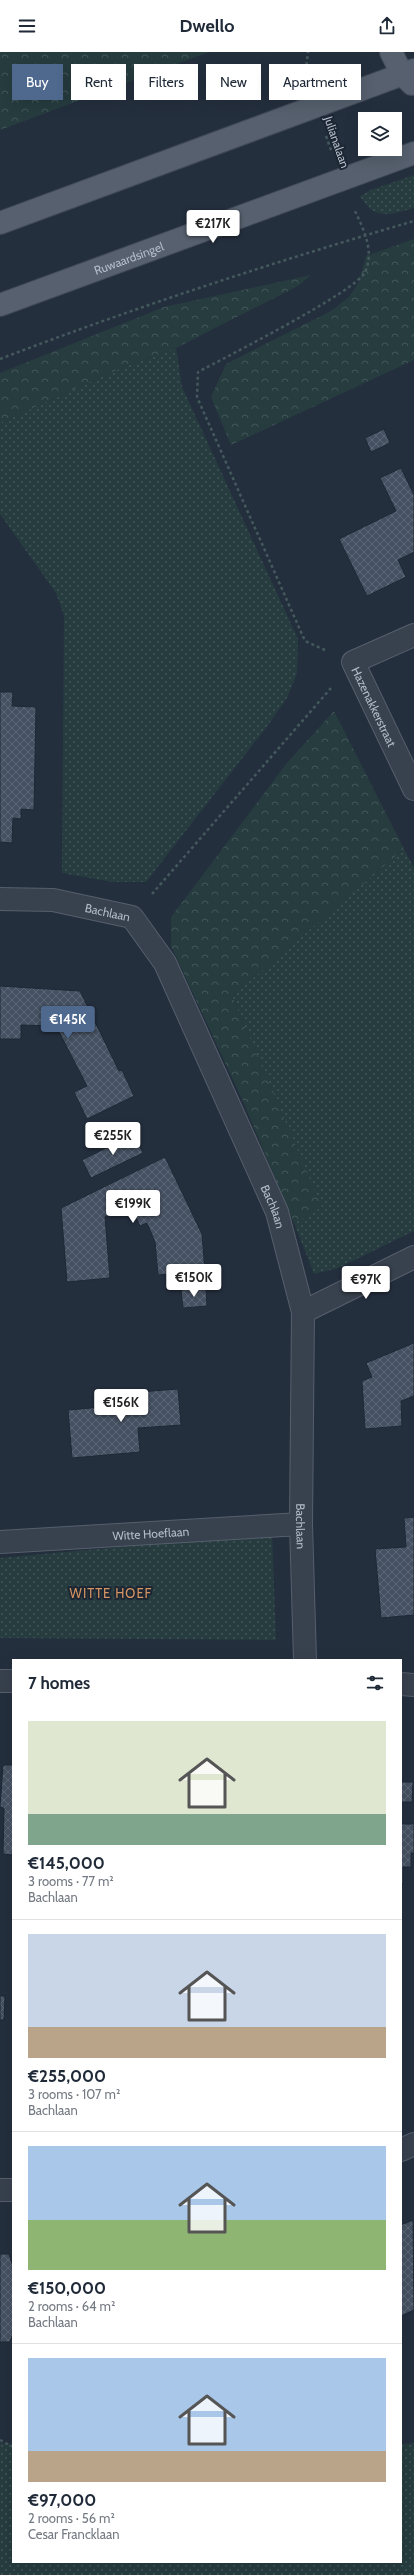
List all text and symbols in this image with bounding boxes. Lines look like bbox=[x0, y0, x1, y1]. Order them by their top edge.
icon: menu bbox=[16, 15, 38, 37]
text: Dwello bbox=[180, 15, 234, 37]
icon: share bbox=[376, 15, 398, 37]
chip: Buy bbox=[12, 64, 63, 100]
chip: Rent bbox=[71, 64, 126, 100]
chip: Filters bbox=[134, 64, 198, 100]
chip: New bbox=[206, 64, 261, 100]
chip: Apartment bbox=[269, 64, 361, 100]
map controls bbox=[358, 112, 402, 156]
button: layers bbox=[358, 112, 402, 156]
street label: Julianalaan bbox=[321, 113, 353, 170]
pin: €217K bbox=[185, 210, 241, 244]
text: €217K bbox=[196, 215, 230, 231]
street label: Ruwaardsingel bbox=[92, 238, 166, 277]
street label: Hazenakkerstraat bbox=[349, 664, 400, 749]
street label: Bachlaan bbox=[84, 900, 132, 924]
pin: €145K bbox=[40, 1006, 96, 1040]
text: €145K bbox=[50, 1011, 86, 1027]
pin: €255K bbox=[85, 1122, 141, 1156]
text: €255K bbox=[94, 1127, 132, 1143]
street label: Bachlaan bbox=[258, 1182, 288, 1230]
pin: €199K bbox=[105, 1190, 161, 1224]
text: €199K bbox=[115, 1195, 151, 1211]
pin: €150K bbox=[166, 1264, 222, 1298]
pin: €97K bbox=[342, 1266, 390, 1300]
text: €150K bbox=[175, 1269, 213, 1285]
text: €97K bbox=[351, 1271, 381, 1287]
pin: €156K bbox=[93, 1389, 149, 1423]
text: €156K bbox=[103, 1394, 139, 1410]
street label: Bachlaan bbox=[293, 1503, 309, 1550]
street label: Witte Hoeflaan bbox=[112, 1523, 190, 1543]
district label: WITTE HOEF bbox=[70, 1585, 152, 1601]
icon: filters bbox=[364, 1672, 386, 1694]
text: 7 homes bbox=[28, 1673, 90, 1693]
icon: home bbox=[171, 1747, 243, 1819]
text: €145,000 bbox=[28, 1853, 105, 1873]
text: 3 rooms · 77 m² bbox=[28, 1873, 114, 1889]
text: Bachlaan bbox=[28, 1889, 78, 1905]
icon: home bbox=[171, 1960, 243, 2032]
text: €255,000 bbox=[28, 2066, 106, 2086]
text: 3 rooms · 107 m² bbox=[28, 2086, 120, 2102]
text: Bachlaan bbox=[28, 2102, 78, 2118]
icon: home bbox=[171, 2172, 243, 2244]
text: €150,000 bbox=[28, 2278, 106, 2298]
text: 2 rooms · 64 m² bbox=[28, 2298, 115, 2314]
text: Bachlaan bbox=[28, 2314, 78, 2330]
icon: home bbox=[171, 2384, 243, 2456]
text: €97,000 bbox=[28, 2490, 96, 2510]
text: 2 rooms · 56 m² bbox=[28, 2510, 115, 2526]
text: Cesar Francklaan bbox=[28, 2526, 119, 2542]

